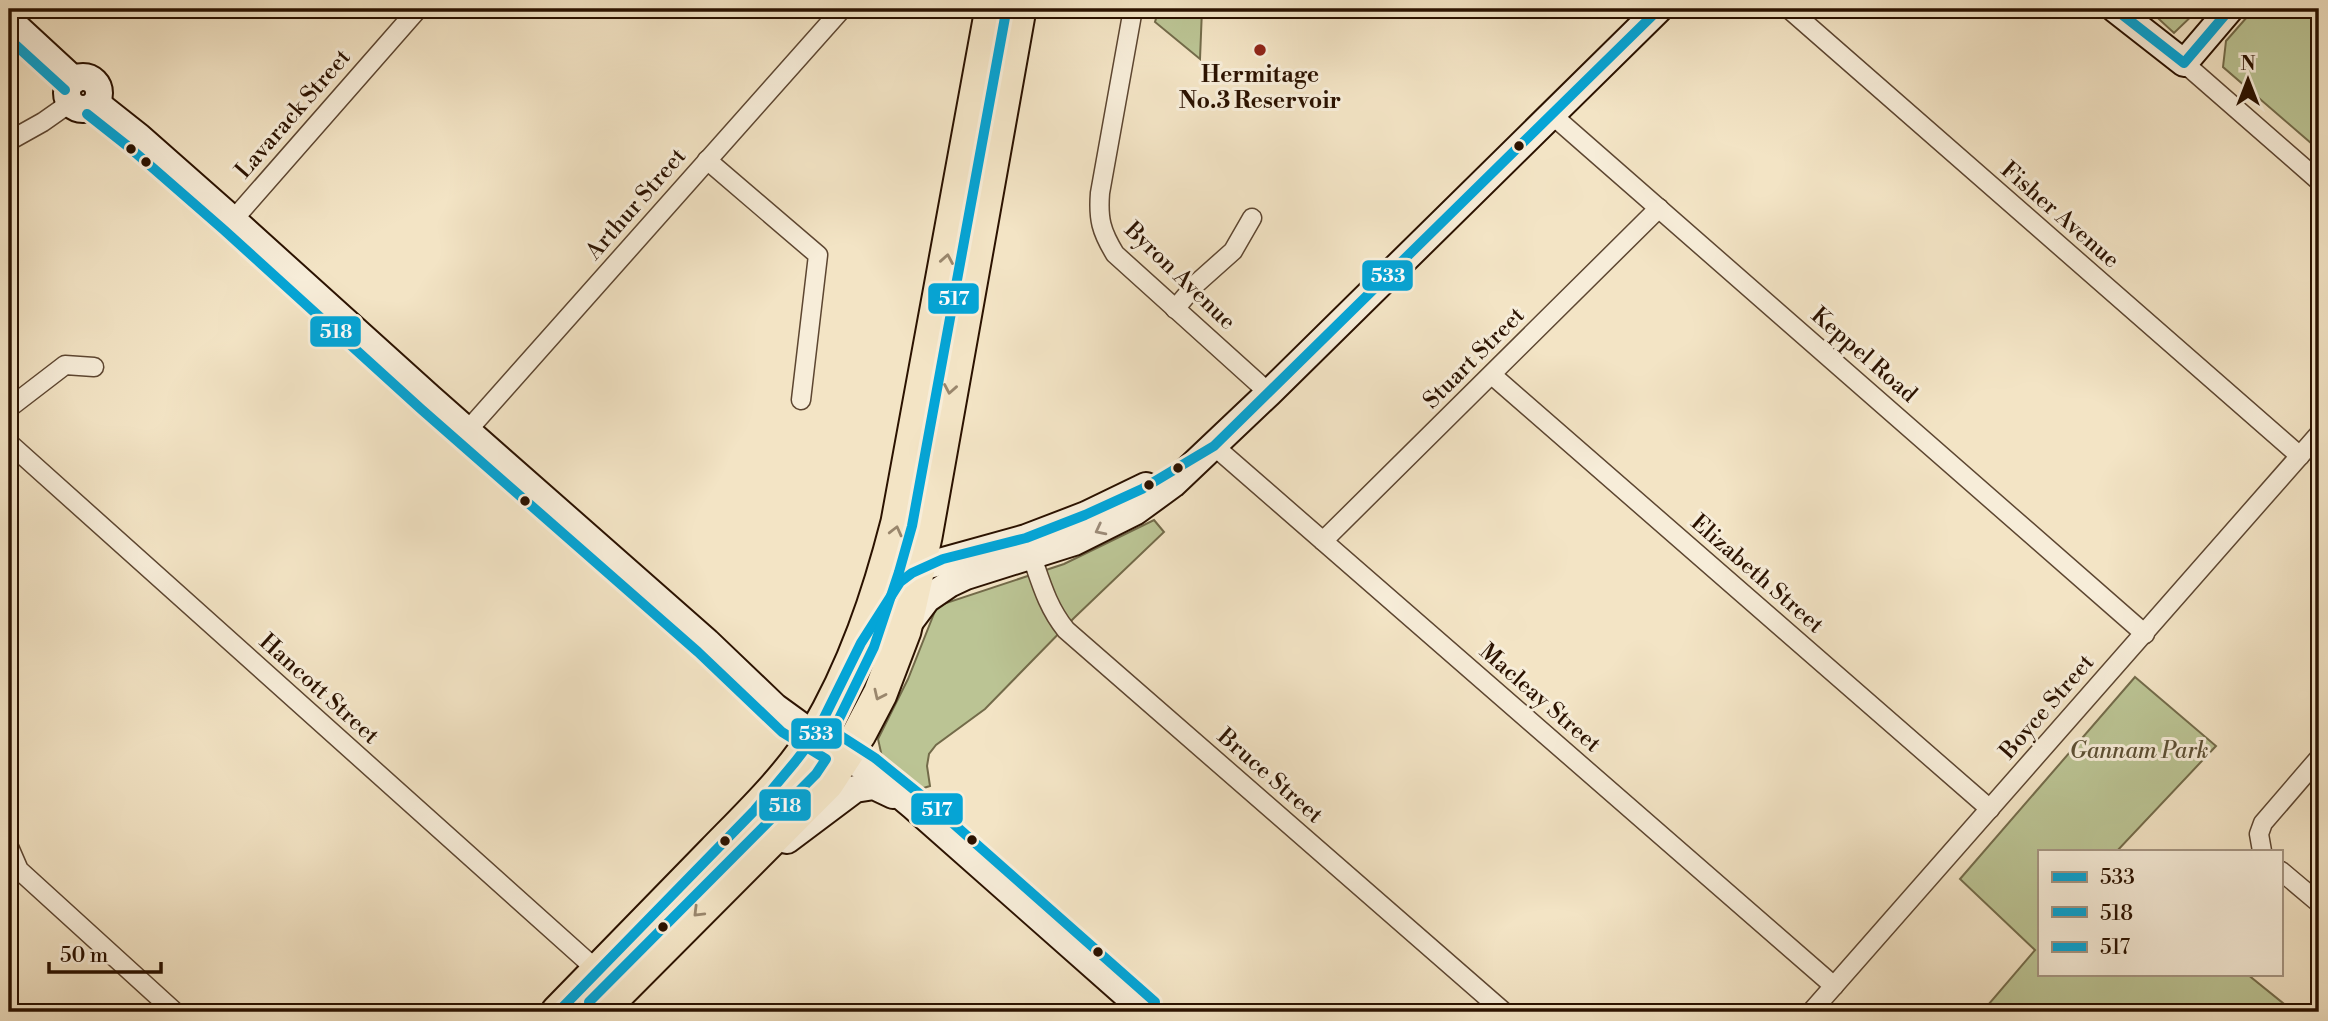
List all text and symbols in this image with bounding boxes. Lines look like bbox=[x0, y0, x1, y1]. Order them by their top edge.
marker: Hermitage No.3 Reservoir bbox=[1252, 42, 1268, 58]
street label: Lavarack Street bbox=[229, 44, 357, 184]
north arrow bbox=[2212, 46, 2282, 116]
text: N bbox=[2240, 52, 2256, 76]
place label: Hermitage No.3 Reservoir bbox=[1179, 61, 1341, 115]
unlabelled marker bbox=[1512, 139, 1526, 153]
unlabelled marker bbox=[124, 142, 138, 156]
street label: Arthur Street bbox=[579, 142, 692, 266]
unlabelled marker bbox=[139, 155, 153, 169]
street label: Fisher Avenue bbox=[1995, 156, 2125, 274]
street label: Byron Avenue bbox=[1118, 215, 1241, 336]
one-way arrow bbox=[939, 253, 954, 265]
line badge: 533 bbox=[1361, 259, 1414, 292]
text: 533 bbox=[1371, 264, 1405, 288]
line badge: 517 bbox=[927, 282, 980, 315]
text: 517 bbox=[938, 287, 970, 311]
street label: Stuart Street bbox=[1417, 301, 1531, 415]
street label: Keppel Road bbox=[1805, 301, 1923, 409]
line badge: 518 bbox=[309, 315, 362, 348]
text: 518 bbox=[320, 320, 352, 344]
one-way arrow bbox=[944, 383, 959, 395]
unlabelled marker bbox=[1171, 461, 1185, 475]
unlabelled marker bbox=[1142, 478, 1156, 492]
unlabelled marker bbox=[518, 494, 532, 508]
street label: Elizabeth Street bbox=[1685, 509, 1829, 639]
one-way arrow bbox=[1095, 521, 1108, 535]
one-way arrow bbox=[888, 525, 902, 537]
street label: Hancott Street bbox=[253, 628, 385, 750]
street label: Macleay Street bbox=[1474, 638, 1606, 758]
street label: Boyce Street bbox=[1993, 649, 2100, 766]
one-way arrow bbox=[873, 688, 887, 700]
line badge: 533 bbox=[790, 717, 843, 750]
text: 533 bbox=[799, 722, 833, 746]
street label: Bruce Street bbox=[1211, 722, 1328, 829]
park label: Gannam Park bbox=[2069, 737, 2209, 765]
line badge: 518 bbox=[758, 788, 812, 822]
line badge: 517 bbox=[910, 792, 964, 826]
text: 518 bbox=[769, 794, 801, 818]
text: 517 bbox=[921, 798, 953, 822]
unlabelled marker bbox=[965, 833, 979, 847]
unlabelled marker bbox=[718, 834, 732, 848]
legend bbox=[2038, 850, 2282, 976]
text: 533 bbox=[2100, 865, 2135, 891]
text: 518 bbox=[2100, 901, 2133, 927]
one-way arrow bbox=[694, 904, 707, 917]
unlabelled marker bbox=[656, 920, 670, 934]
scale bar bbox=[49, 930, 161, 974]
text: 517 bbox=[2100, 935, 2131, 961]
text: 50 m bbox=[60, 943, 108, 969]
unlabelled marker bbox=[1091, 945, 1105, 959]

